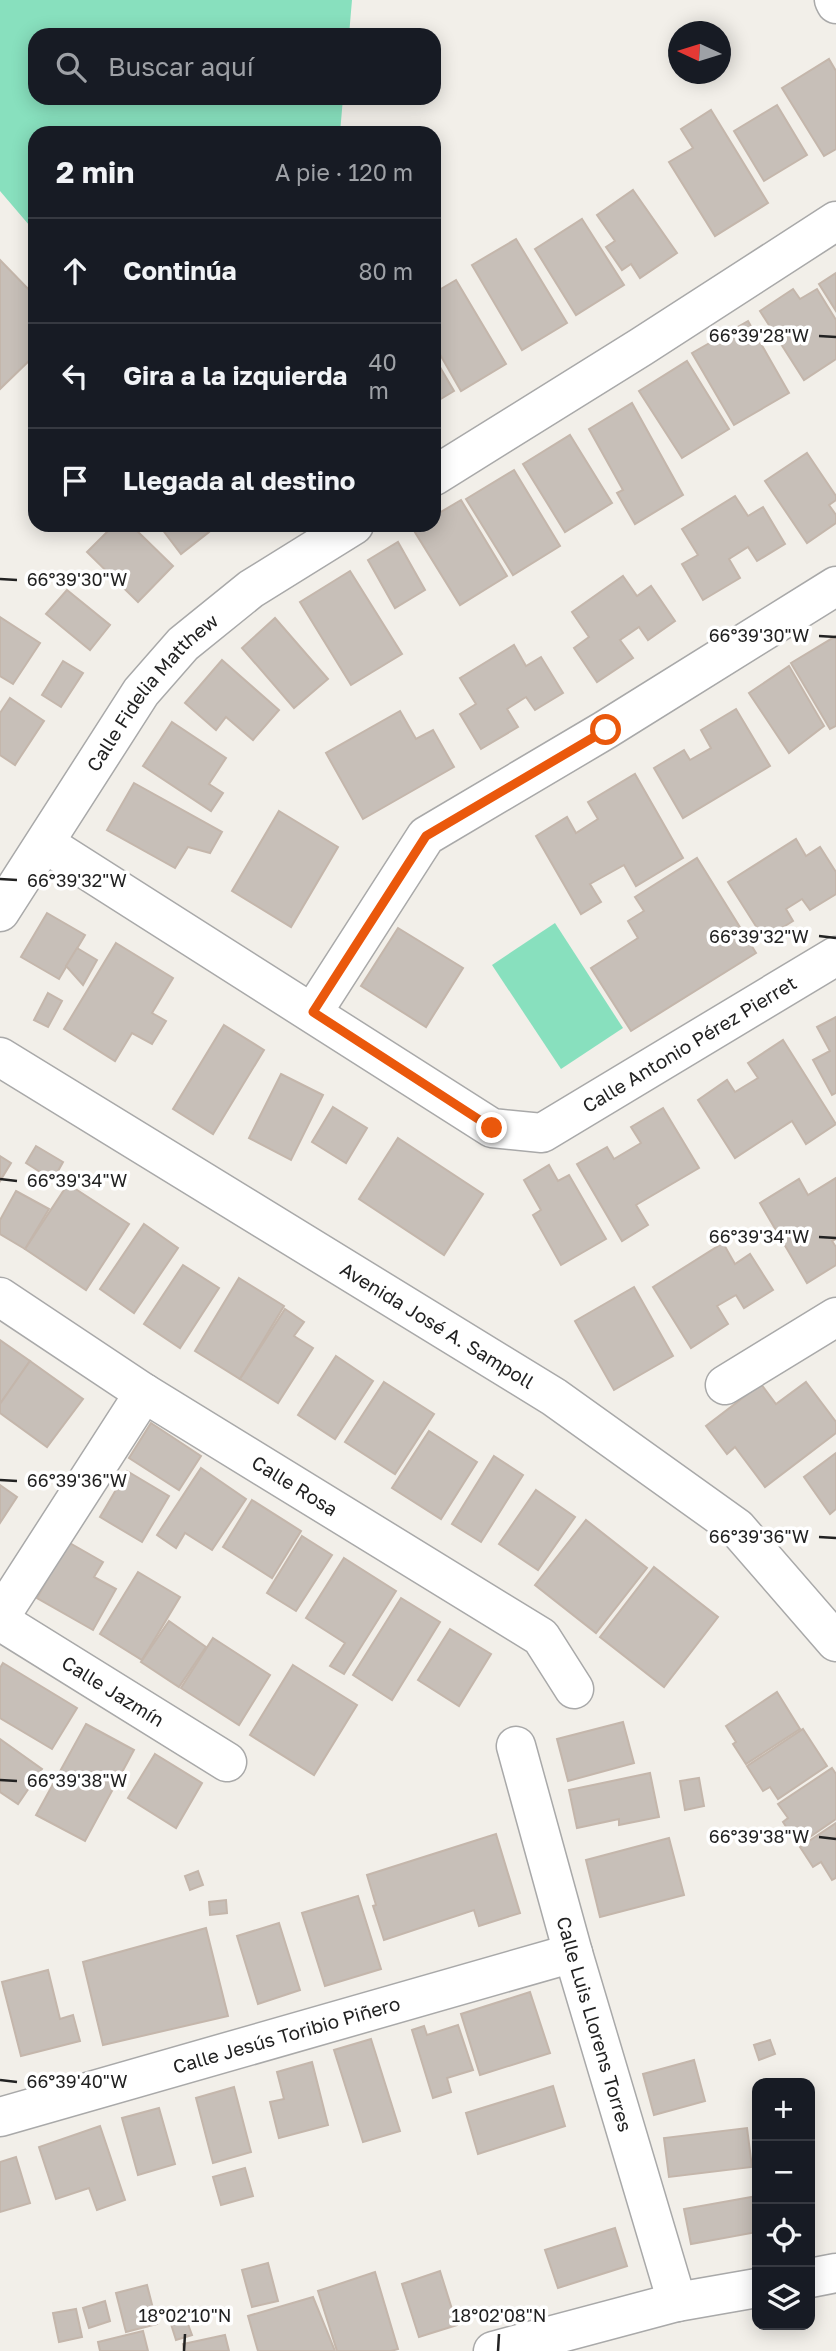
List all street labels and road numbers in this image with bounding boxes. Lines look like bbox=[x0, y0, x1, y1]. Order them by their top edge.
street label: Calle Fidelia Matthew bbox=[81, 609, 222, 775]
street label: Calle Antonio Pérez Pierret bbox=[578, 971, 800, 1117]
street label: Avenida José A. Sampoll bbox=[336, 1257, 539, 1393]
street label: Calle Rosa bbox=[248, 1450, 342, 1520]
street label: Calle Jazmín bbox=[58, 1650, 169, 1731]
street label: Calle Luis Llorens Torres bbox=[552, 1914, 638, 2134]
street label: Calle Jesús Toribio Piñero bbox=[170, 1991, 403, 2078]

